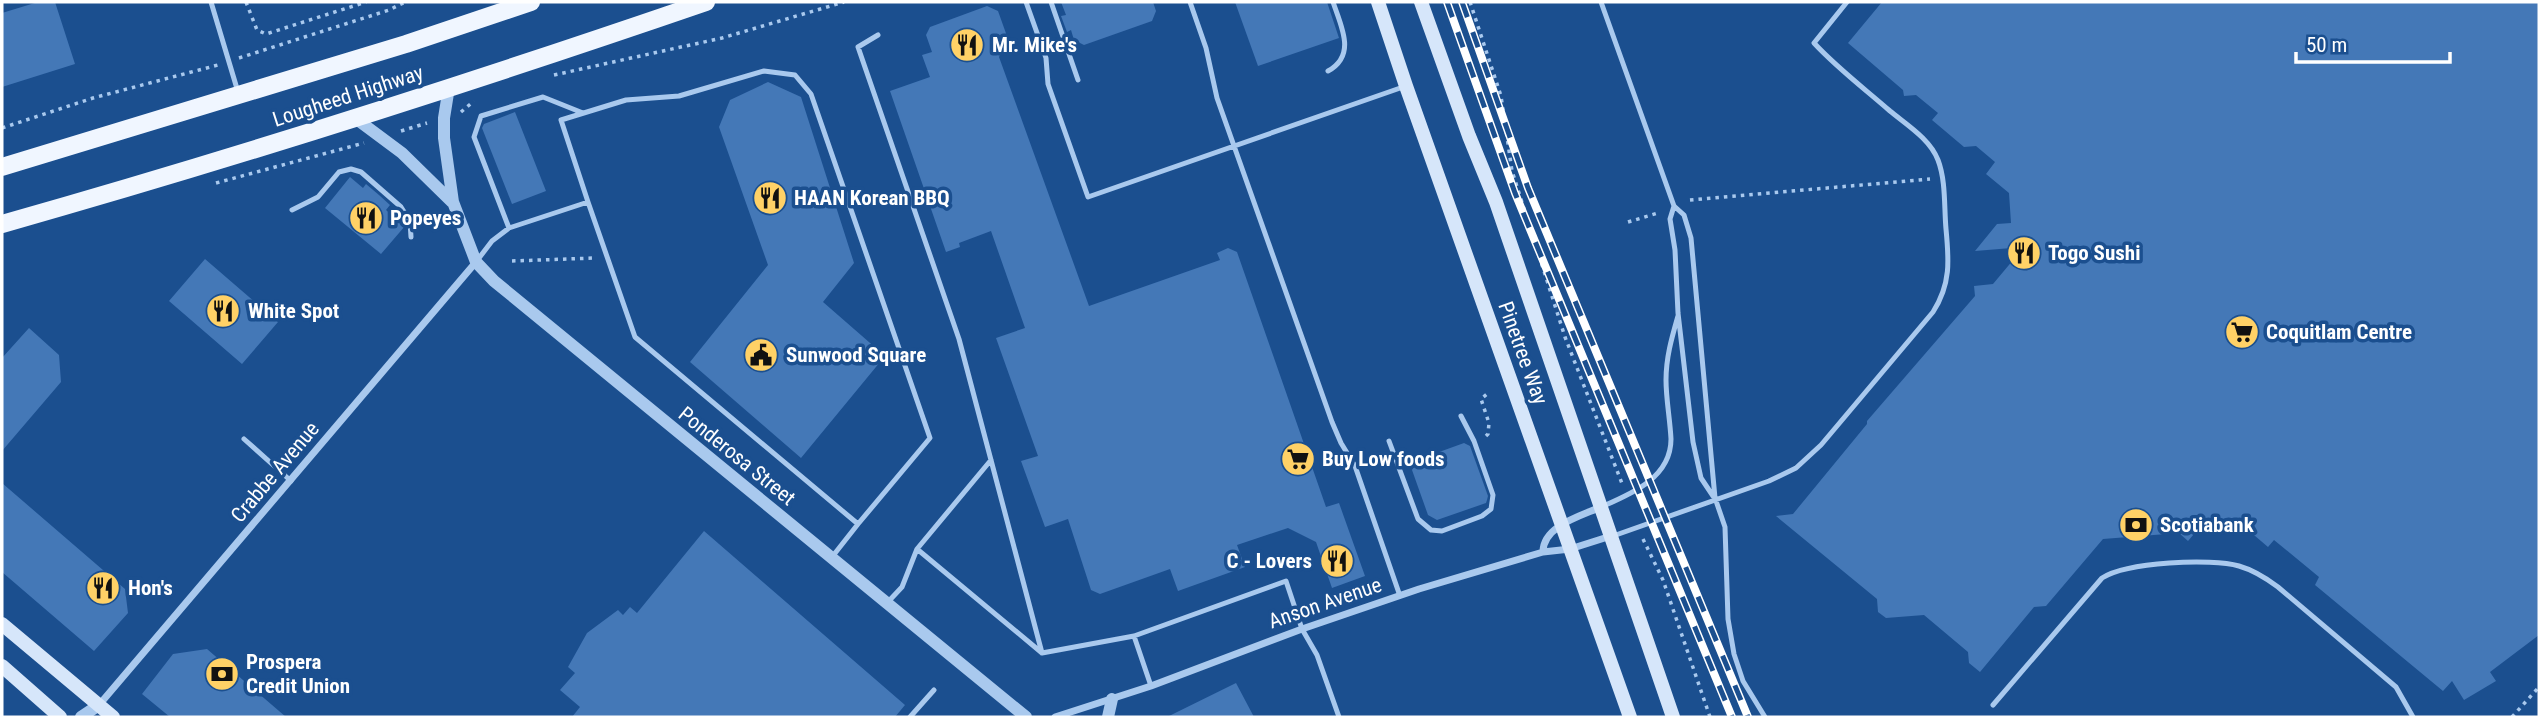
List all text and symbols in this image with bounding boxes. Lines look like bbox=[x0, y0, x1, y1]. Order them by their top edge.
scale bar bbox=[2296, 21, 2450, 65]
restaurant icon: Mr. Mike's bbox=[948, 26, 986, 64]
place label: Mr. Mike's bbox=[992, 33, 1077, 57]
text: 50 m bbox=[2306, 33, 2347, 57]
street label: Lougheed Highway bbox=[270, 60, 426, 132]
restaurant icon: HAAN Korean BBQ bbox=[751, 179, 789, 217]
place label: HAAN Korean BBQ bbox=[794, 186, 950, 210]
restaurant icon: Popeyes bbox=[347, 199, 385, 237]
place label: Popeyes bbox=[390, 206, 461, 230]
restaurant icon: Togo Sushi bbox=[2005, 234, 2043, 272]
place label: Togo Sushi bbox=[2048, 241, 2140, 265]
restaurant icon: White Spot bbox=[204, 292, 242, 330]
street label: Pinetree Way bbox=[1493, 298, 1553, 408]
place label: White Spot bbox=[248, 299, 339, 323]
supermarket icon: Coquitlam Centre bbox=[2223, 313, 2261, 351]
place label: Coquitlam Centre bbox=[2266, 320, 2412, 344]
public building icon: Sunwood Square bbox=[742, 336, 780, 374]
place label: Sunwood Square bbox=[786, 343, 926, 367]
street label: Ponderosa Street bbox=[674, 402, 800, 510]
street label: Crabbe Avenue bbox=[226, 417, 324, 527]
supermarket icon: Buy Low foods bbox=[1279, 440, 1317, 478]
place label: Buy Low foods bbox=[1322, 447, 1445, 471]
bank icon: Scotiabank bbox=[2117, 506, 2155, 544]
place label: Scotiabank bbox=[2160, 513, 2255, 537]
restaurant icon: C - Lovers bbox=[1318, 542, 1356, 580]
place label: C - Lovers bbox=[1227, 549, 1312, 573]
restaurant icon: Hon's bbox=[84, 569, 122, 607]
street label: Anson Avenue bbox=[1265, 572, 1385, 634]
place label: Hon's bbox=[128, 576, 173, 600]
place label: Prospera Credit Union bbox=[246, 650, 350, 698]
bank icon: Prospera Credit Union bbox=[203, 655, 241, 693]

